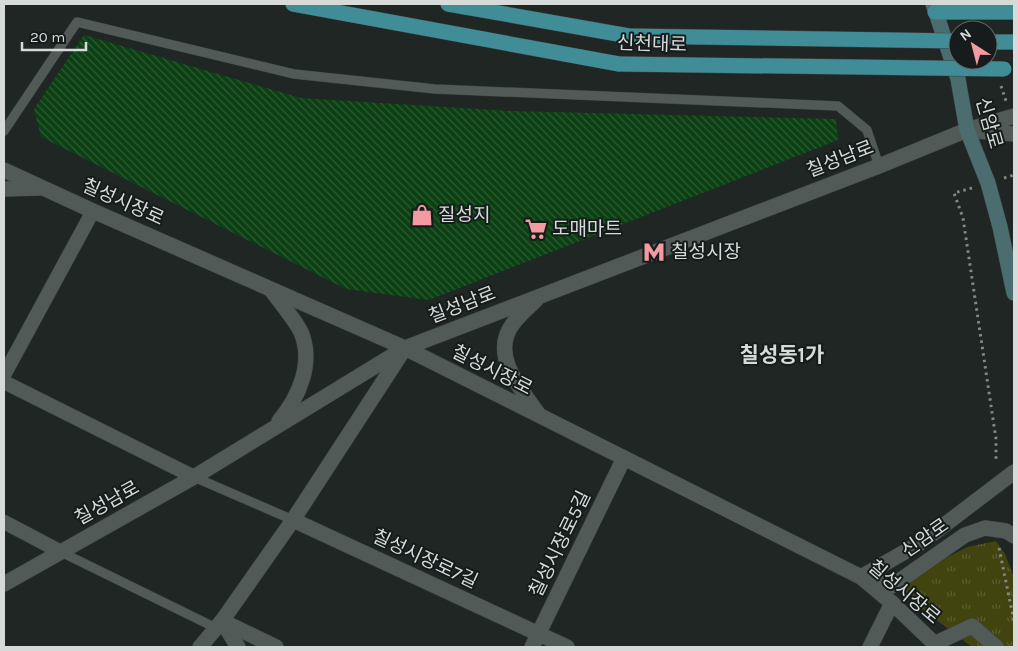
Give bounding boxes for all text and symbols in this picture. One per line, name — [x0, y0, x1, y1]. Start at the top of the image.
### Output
scale bar — [22, 20, 86, 52]
north arrow — [948, 20, 998, 70]
text: N — [957, 25, 975, 45]
text: 20 m — [30, 28, 65, 46]
street label: 신천대로 — [617, 32, 687, 56]
street label: 신암로 — [971, 95, 1007, 151]
street label: 칠성남로 — [803, 136, 877, 182]
street label: 칠성시장로 — [79, 174, 167, 230]
shop icon: 질성지 — [409, 202, 435, 228]
place label: 질성지 — [438, 204, 490, 226]
supermarket icon: 도매마트 — [523, 216, 549, 242]
place label: 도매마트 — [552, 218, 622, 240]
metro station icon: 칠성시장 — [641, 239, 667, 265]
place label: 칠성시장 — [671, 241, 741, 263]
street label: 칠성남로 — [425, 282, 499, 328]
street label: 칠성시장로 — [448, 340, 536, 400]
district label: 칠성동1가 — [740, 343, 824, 367]
street label: 칠성남로 — [71, 476, 143, 530]
street label: 칠성시장로5길 — [525, 487, 595, 601]
street label: 신암로 — [897, 514, 953, 562]
street label: 칠성시장로7길 — [369, 525, 481, 593]
street label: 칠성시장로 — [863, 555, 945, 629]

